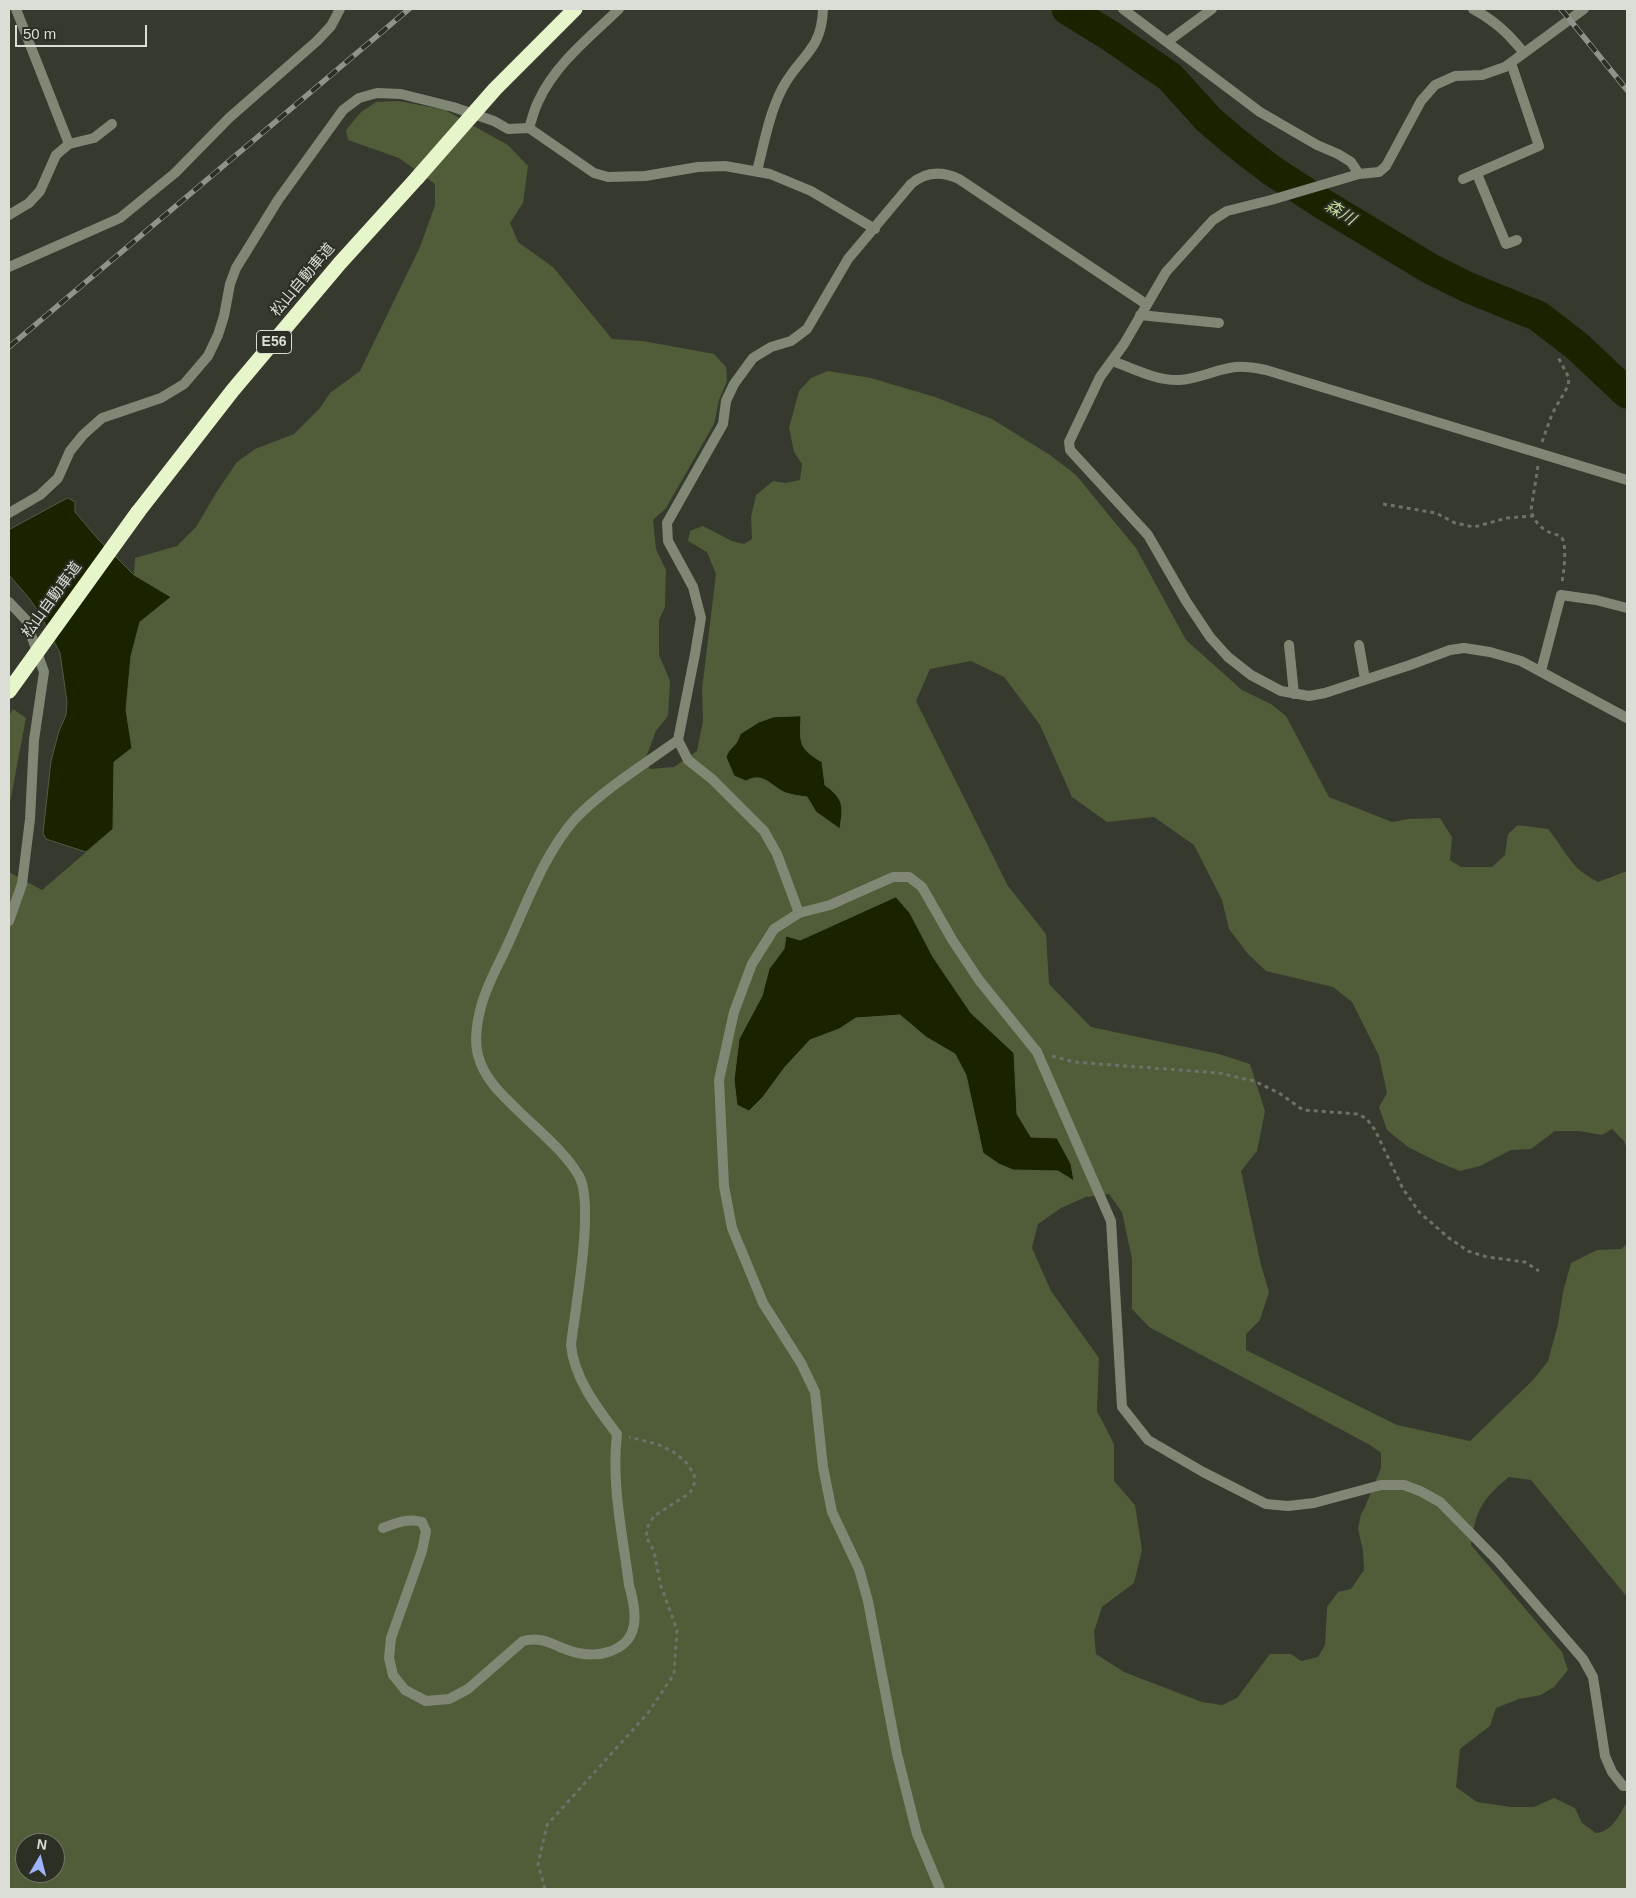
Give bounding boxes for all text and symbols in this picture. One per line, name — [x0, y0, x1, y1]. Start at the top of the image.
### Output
scale bar — [18, 15, 150, 47]
text: 50 m — [23, 25, 56, 42]
water label: 森川 — [1321, 196, 1359, 230]
street label: 松山自動車道 — [267, 240, 339, 320]
road number: E56 — [256, 331, 292, 354]
street label: 松山自動車道 — [18, 558, 86, 642]
north arrow — [15, 1833, 65, 1883]
text: N — [36, 1836, 48, 1853]

